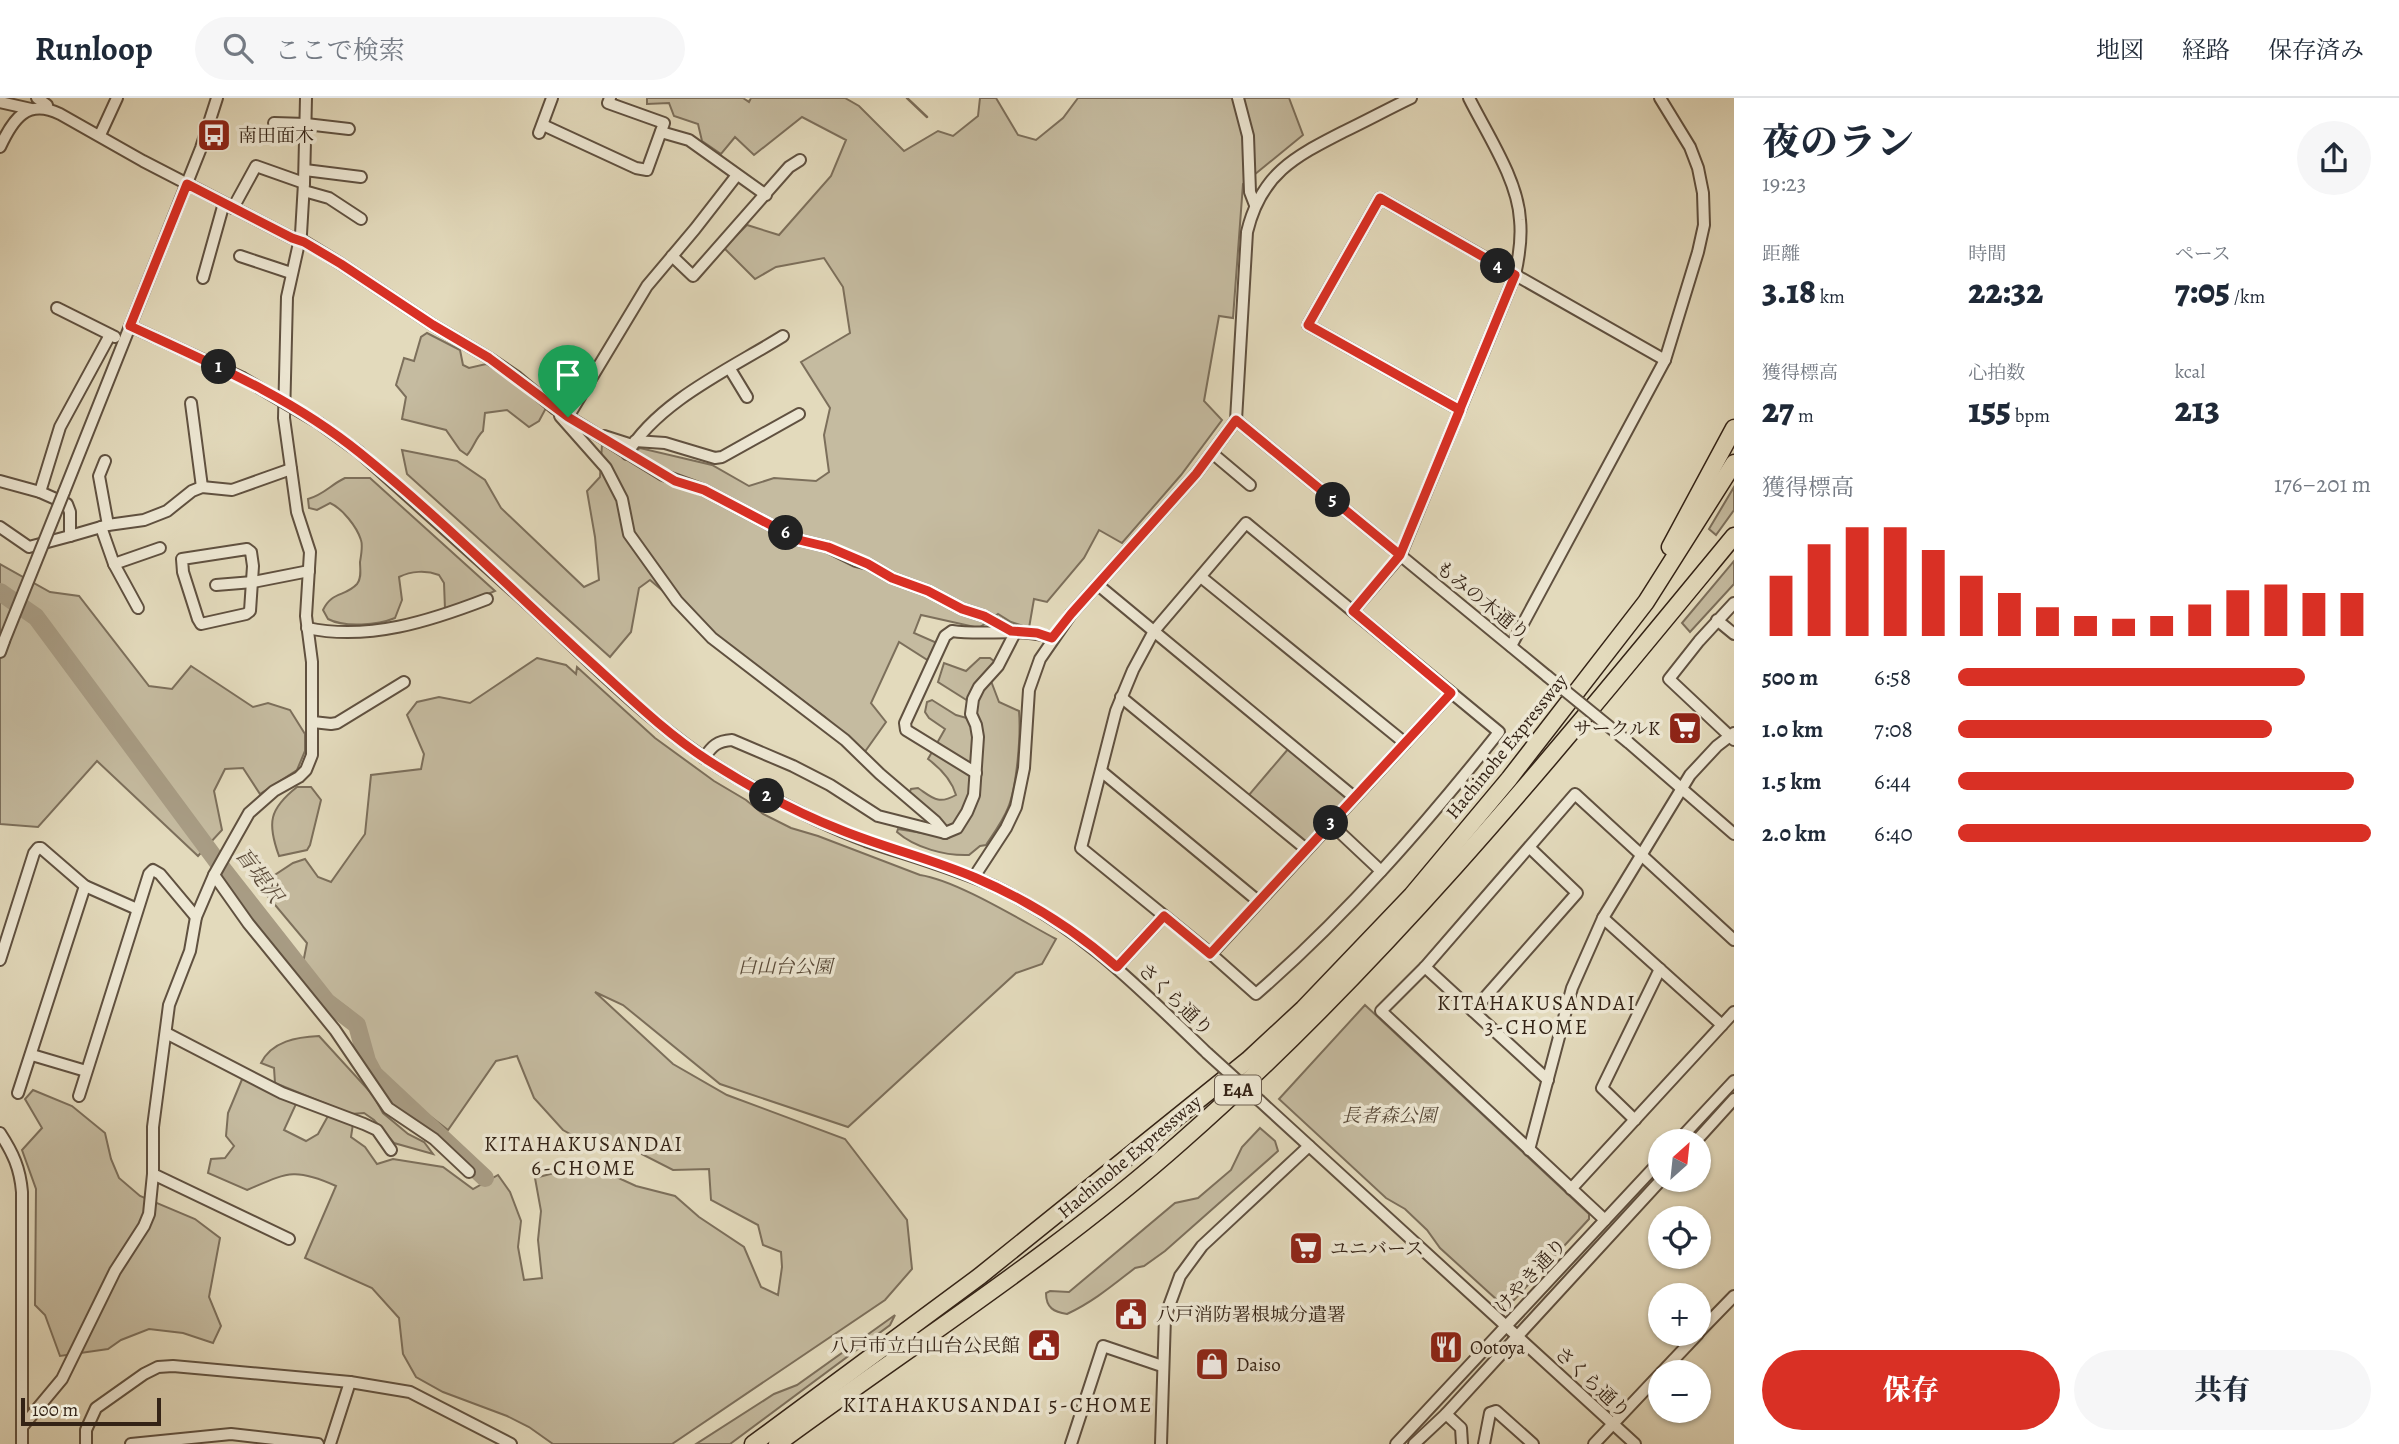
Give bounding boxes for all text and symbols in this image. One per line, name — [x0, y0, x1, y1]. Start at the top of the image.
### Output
search box — [195, 17, 685, 80]
text: Runloop — [35, 26, 153, 71]
icon: search — [219, 29, 257, 67]
text: ここで検索 — [275, 33, 405, 68]
text: 地図 — [2096, 34, 2144, 66]
text: 経路 — [2182, 34, 2230, 66]
text: 保存済み — [2268, 34, 2364, 66]
bus stop icon: 南田面木 — [195, 116, 233, 154]
text: 夜のラン — [1762, 116, 1914, 168]
button: share — [2297, 121, 2371, 195]
place label: 南田面木 — [238, 123, 314, 149]
text: 19:23 — [1762, 168, 1806, 199]
text: 距離 — [1762, 241, 1800, 267]
text: 時間 — [1968, 241, 2006, 267]
text: ペース — [2175, 241, 2231, 267]
pin: 4 — [1480, 248, 1516, 284]
text: 4 — [1493, 252, 1502, 278]
text: 3.18 — [1762, 267, 1816, 315]
text: 22:32 — [1968, 267, 2043, 315]
text: 7:05 — [2175, 267, 2230, 315]
text: km — [1816, 284, 1845, 310]
text: /km — [2230, 284, 2265, 310]
pin — [538, 345, 598, 417]
pin: 1 — [202, 350, 236, 384]
text: 1 — [215, 353, 222, 379]
icon: arrive — [549, 356, 587, 394]
text: kcal — [2175, 359, 2205, 385]
text: 獲得標高 — [1762, 360, 1838, 386]
text: 心拍数 — [1968, 360, 2025, 386]
text: 213 — [2175, 385, 2220, 433]
text: 27 — [1762, 386, 1794, 434]
text: 155 — [1968, 386, 2011, 434]
text: m — [1794, 403, 1814, 429]
text: bpm — [2011, 403, 2050, 429]
text: 176–201 m — [2274, 469, 2371, 500]
text: 獲得標高 — [1762, 472, 1854, 503]
pin: 5 — [1316, 482, 1350, 518]
text: 5 — [1328, 486, 1337, 512]
pin: 6 — [768, 516, 804, 550]
text: 6 — [781, 519, 790, 545]
street label: もみの木通り — [1430, 555, 1535, 647]
text: 500 m — [1762, 662, 1818, 693]
text: 6:58 — [1874, 662, 1911, 693]
street label: Hachinohe Expressway — [1440, 668, 1574, 825]
supermarket icon: サークルK — [1666, 709, 1704, 747]
text: 1.0 km — [1762, 714, 1823, 745]
text: 7:08 — [1874, 714, 1913, 745]
place label: サークルK — [1573, 716, 1660, 742]
text: 1.5 km — [1762, 766, 1822, 797]
text: 6:44 — [1874, 766, 1911, 797]
pin: 2 — [750, 778, 784, 814]
text: 2 — [762, 782, 771, 808]
pin: 3 — [1314, 806, 1348, 840]
text: 3 — [1326, 809, 1335, 835]
text: 2.0 km — [1762, 818, 1826, 849]
text: 6:40 — [1874, 818, 1913, 849]
water label: 盲堤沢 — [229, 841, 291, 911]
park label: 白山台公園 — [737, 954, 835, 980]
street label: さくら通り — [1132, 957, 1219, 1042]
district label: KITAHAKUSANDAI 3-CHOME — [1437, 989, 1637, 1041]
road number: E4A — [1215, 1076, 1261, 1105]
street label: Hachinohe Expressway — [1052, 1089, 1207, 1225]
park label: 長者森公園 — [1341, 1103, 1439, 1129]
north arrow — [1648, 1129, 1712, 1192]
map controls — [1648, 1129, 1711, 1423]
district label: KITAHAKUSANDAI 6-CHOME — [484, 1130, 684, 1182]
button: locate — [1648, 1206, 1711, 1269]
supermarket icon: ユニバース — [1287, 1229, 1325, 1267]
street label: けやき通り — [1489, 1232, 1573, 1319]
place label: ユニバース — [1330, 1236, 1424, 1262]
button: + — [1648, 1283, 1711, 1346]
public building icon: 八戸消防署根城分遣署 — [1112, 1295, 1150, 1333]
place label: 八戸消防署根城分遣署 — [1156, 1302, 1346, 1328]
public building icon: 八戸市立白山台公民館 — [1025, 1326, 1063, 1364]
restaurant icon: Ootoya — [1427, 1328, 1465, 1366]
place label: 八戸市立白山台公民館 — [830, 1333, 1020, 1359]
place label: Ootoya — [1470, 1335, 1525, 1361]
street label: さくら通り — [1549, 1341, 1636, 1425]
shop icon: Daiso — [1193, 1345, 1231, 1383]
button: 保存 — [1762, 1350, 2060, 1430]
button: 共有 — [2074, 1350, 2371, 1430]
place label: Daiso — [1236, 1352, 1281, 1378]
button: − — [1648, 1360, 1711, 1423]
district label: KITAHAKUSANDAI 5-CHOME — [843, 1391, 1153, 1419]
scale bar — [21, 1395, 161, 1427]
text: 100 m — [32, 1397, 78, 1423]

